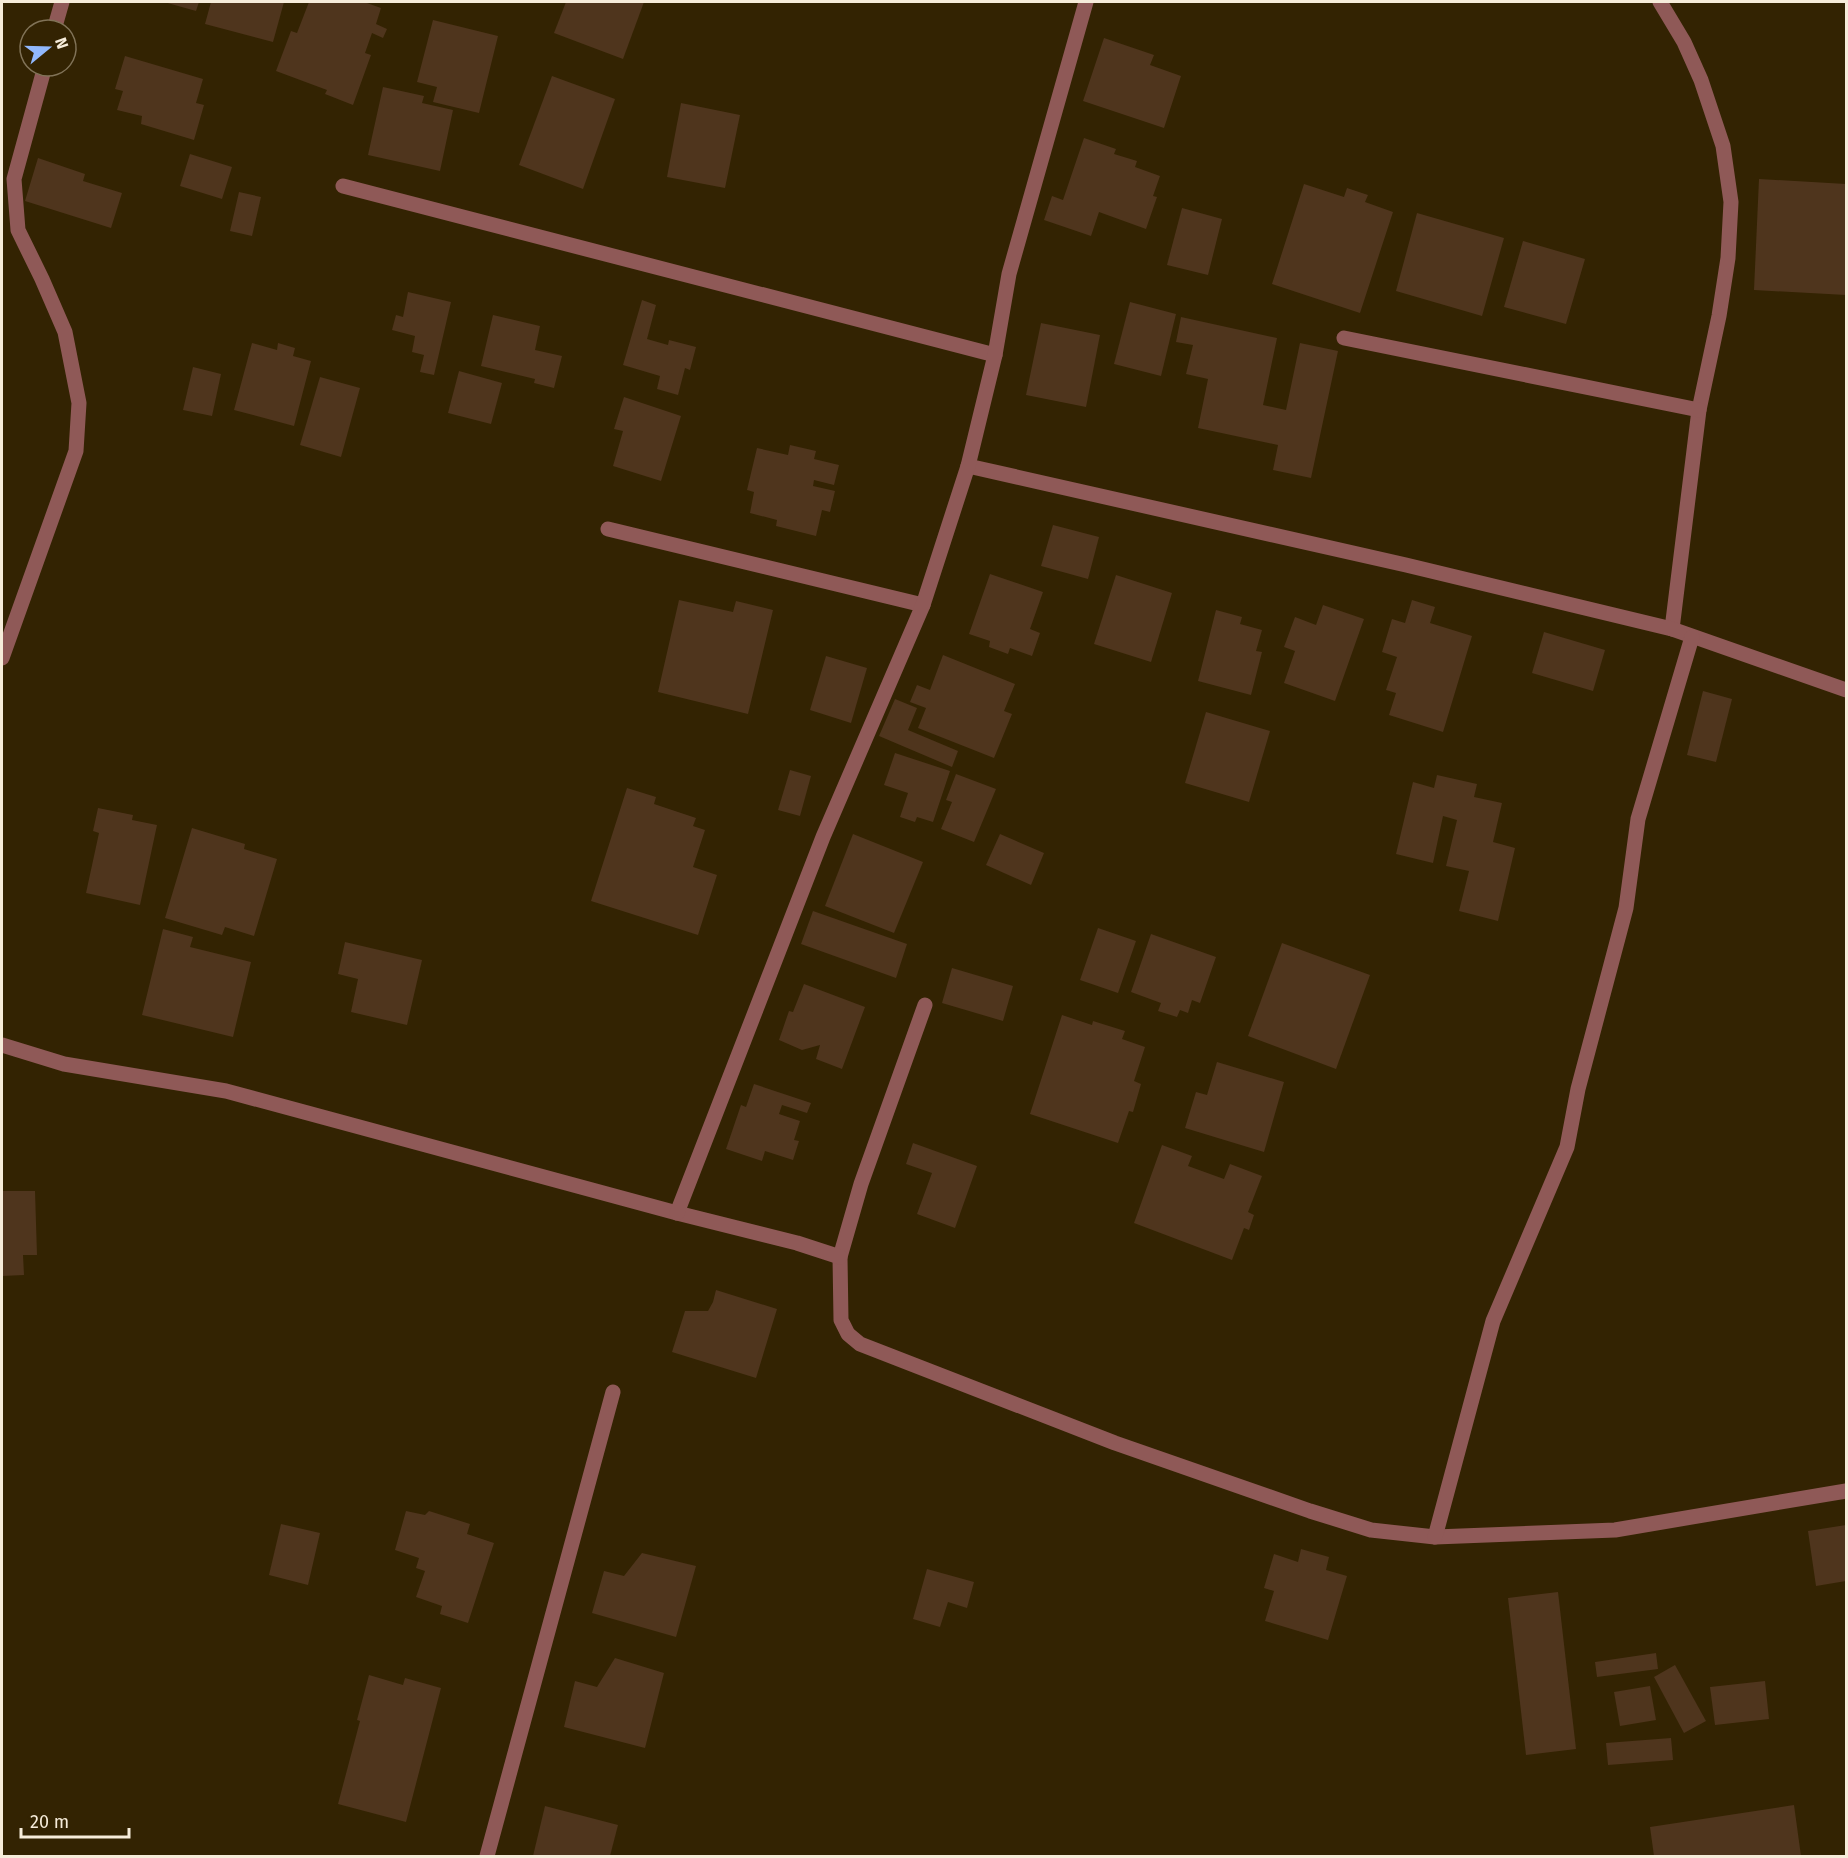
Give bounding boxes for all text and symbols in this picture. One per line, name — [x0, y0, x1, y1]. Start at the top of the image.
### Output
north arrow — [18, 18, 78, 78]
text: N — [51, 35, 72, 51]
scale bar — [21, 1801, 129, 1839]
text: 20 m — [30, 1811, 69, 1833]

